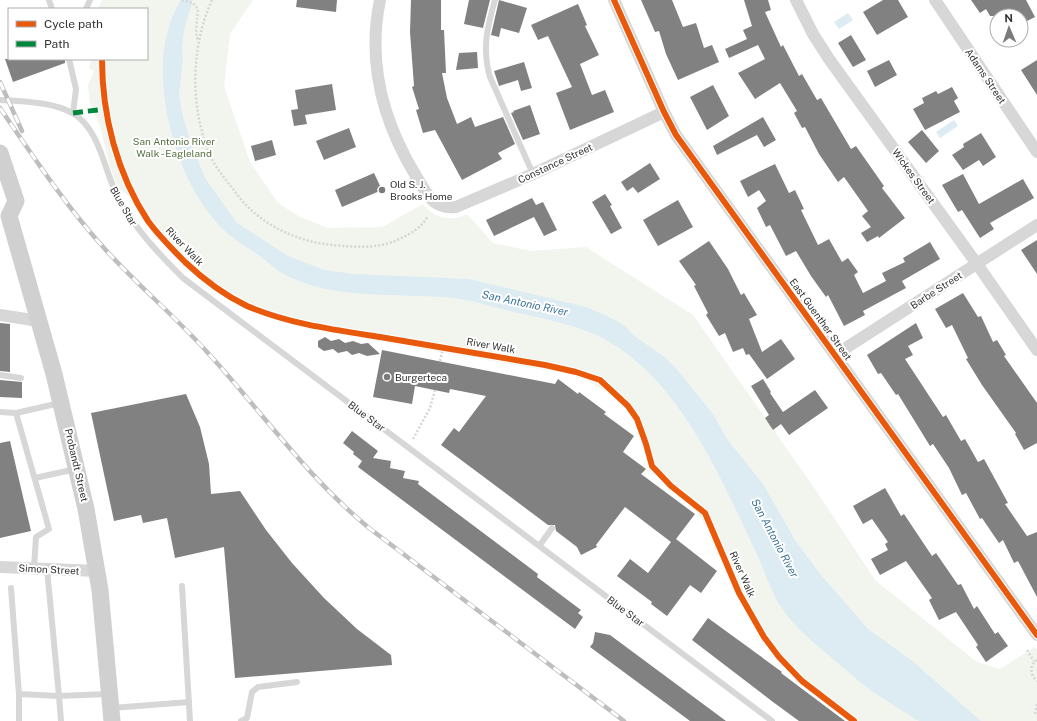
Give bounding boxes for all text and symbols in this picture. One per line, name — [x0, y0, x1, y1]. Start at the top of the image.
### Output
legend — [8, 8, 148, 60]
north arrow — [989, 8, 1029, 48]
text: N — [1004, 12, 1013, 24]
text: Cycle path — [44, 17, 103, 31]
text: Path — [44, 37, 70, 51]
street label: Adams Street — [963, 46, 1009, 106]
park label: San Antonio River Walk - Eagleland — [133, 135, 215, 159]
street label: Constance Street — [516, 140, 594, 186]
street label: Wickes Street — [890, 146, 938, 206]
place label: Old S. J. Brooks Home — [390, 178, 453, 202]
street label: Blue Star — [108, 184, 140, 228]
marker: Old S. J. Brooks Home — [377, 185, 387, 195]
street label: River Walk — [164, 224, 207, 268]
street label: Barbe Street — [908, 269, 964, 311]
street label: East Guenther Street — [787, 276, 855, 362]
water label: San Antonio River — [481, 288, 570, 318]
street label: River Walk — [466, 335, 517, 355]
place label: Burgerteca — [395, 371, 447, 383]
marker: Burgerteca — [382, 372, 392, 382]
street label: Blue Star — [346, 398, 388, 434]
street label: Probandt Street — [63, 427, 91, 503]
water label: San Antonio River — [749, 496, 801, 580]
street label: River Walk — [728, 549, 759, 599]
street label: Simon Street — [18, 561, 80, 577]
street label: Blue Star — [605, 593, 647, 629]

